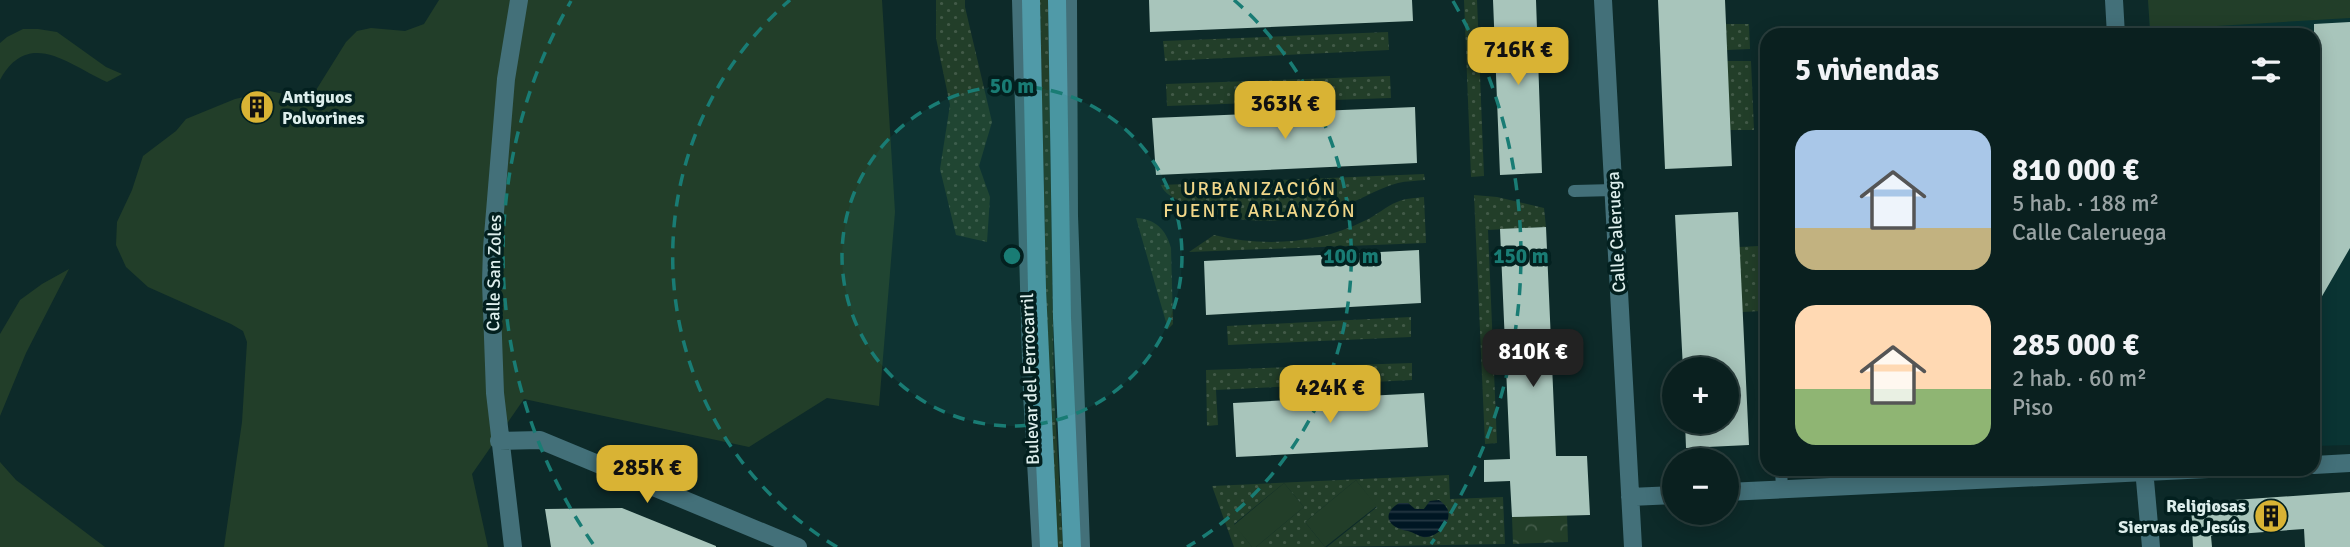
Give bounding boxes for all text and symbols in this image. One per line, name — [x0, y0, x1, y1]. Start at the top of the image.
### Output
pin: 716K € — [1461, 28, 1575, 87]
text: 716K € — [1483, 35, 1553, 64]
icon: filters — [2247, 51, 2285, 89]
text: 5 viviendas — [1795, 52, 1939, 89]
text: 50 m — [990, 73, 1034, 99]
pin: 363K € — [1228, 82, 1342, 141]
place label: Antiguos Polvorines — [282, 86, 365, 129]
building icon: Antiguos Polvorines — [238, 88, 276, 126]
text: 363K € — [1250, 89, 1320, 118]
text: 810 000 € — [2012, 152, 2139, 189]
icon: home — [1851, 158, 1935, 242]
street label: Calle Caleruega — [1602, 171, 1630, 293]
district label: URBANIZACIÓN FUENTE ARLANZÓN — [1163, 177, 1357, 223]
text: 5 hab. · 188 m² — [2012, 189, 2159, 218]
street label: Calle San Zoles — [482, 214, 506, 332]
text: Calle Caleruega — [2012, 218, 2167, 247]
text: 100 m — [1323, 243, 1379, 269]
text: 150 m — [1493, 243, 1549, 269]
centre of rings — [1000, 244, 1024, 268]
street label: Bulevar del Ferrocarril — [1016, 293, 1044, 465]
text: 285 000 € — [2012, 327, 2139, 364]
pin: 810K € — [1476, 330, 1590, 389]
icon: home — [1851, 333, 1935, 417]
text: 810K € — [1498, 337, 1568, 366]
map controls — [1662, 357, 1739, 525]
button: + — [1662, 357, 1739, 434]
text: 2 hab. · 60 m² — [2012, 364, 2147, 393]
pin: 424K € — [1273, 366, 1387, 425]
text: 424K € — [1295, 373, 1365, 402]
text: Piso — [2012, 393, 2053, 422]
pin: 285K € — [590, 446, 704, 505]
button: − — [1662, 448, 1739, 525]
text: 285K € — [612, 453, 682, 482]
place label: Religiosas Siervas de Jesús — [2118, 495, 2246, 538]
building icon: Religiosas Siervas de Jesús — [2252, 497, 2290, 535]

